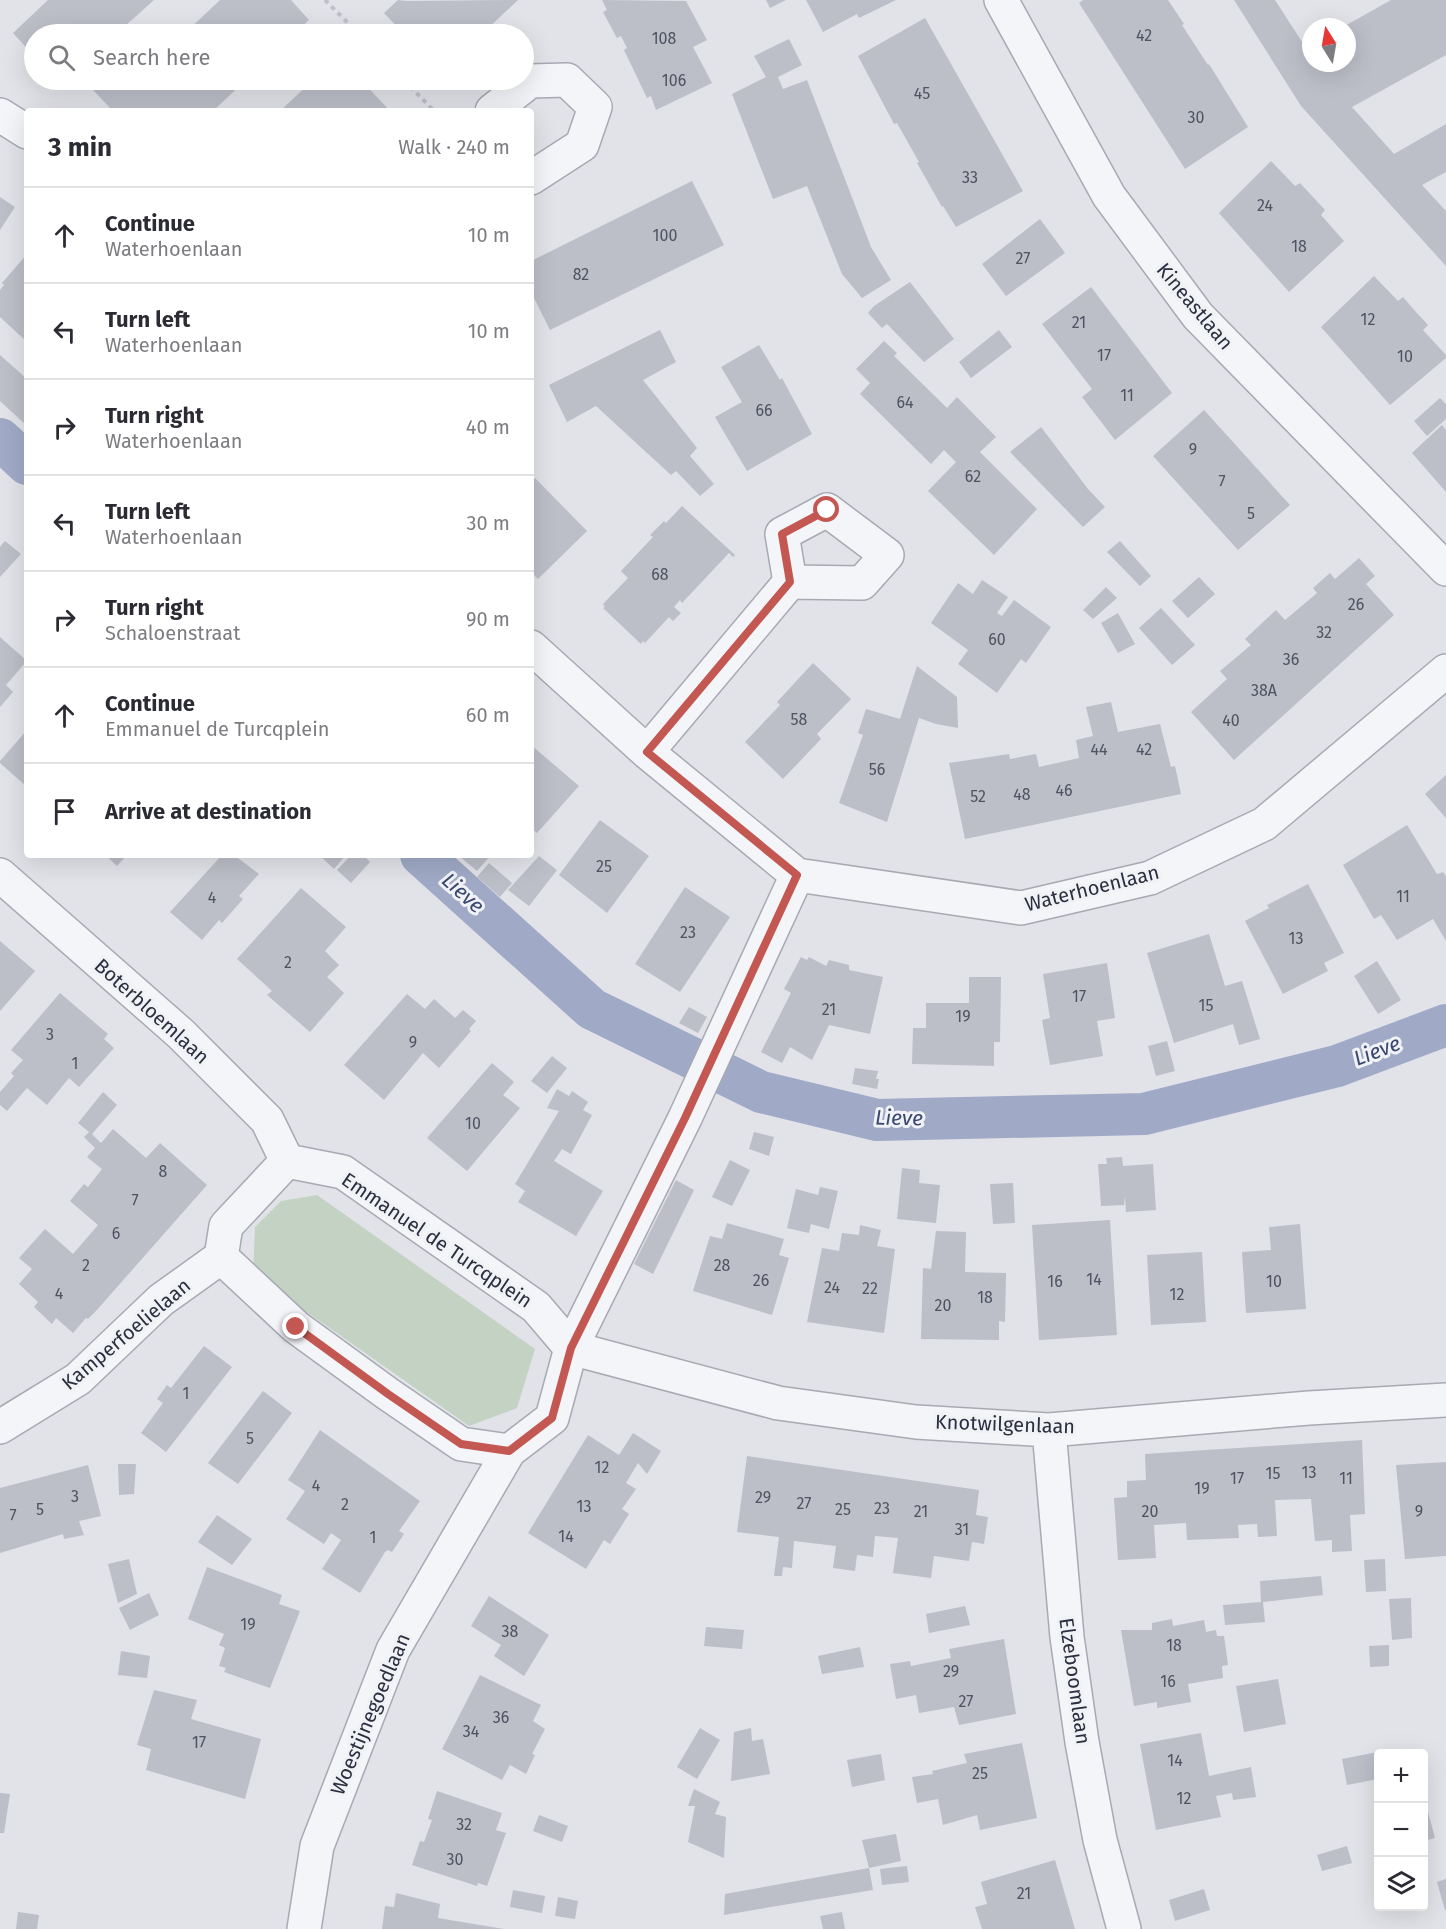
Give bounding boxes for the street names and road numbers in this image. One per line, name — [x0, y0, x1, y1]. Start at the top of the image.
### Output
street label: Kineastlaan — [1152, 258, 1238, 354]
street label: Waterhoenlaan — [1022, 860, 1162, 916]
street label: Boterbloemlaan — [90, 953, 214, 1069]
street label: Emmanuel de Turcqplein — [337, 1167, 537, 1313]
street label: Kamperfoelielaan — [57, 1273, 195, 1395]
street label: Knotwilgenlaan — [935, 1410, 1075, 1438]
street label: Elzeboomlaan — [1054, 1616, 1096, 1746]
street label: Woestijnegoedlaan — [325, 1630, 415, 1798]

